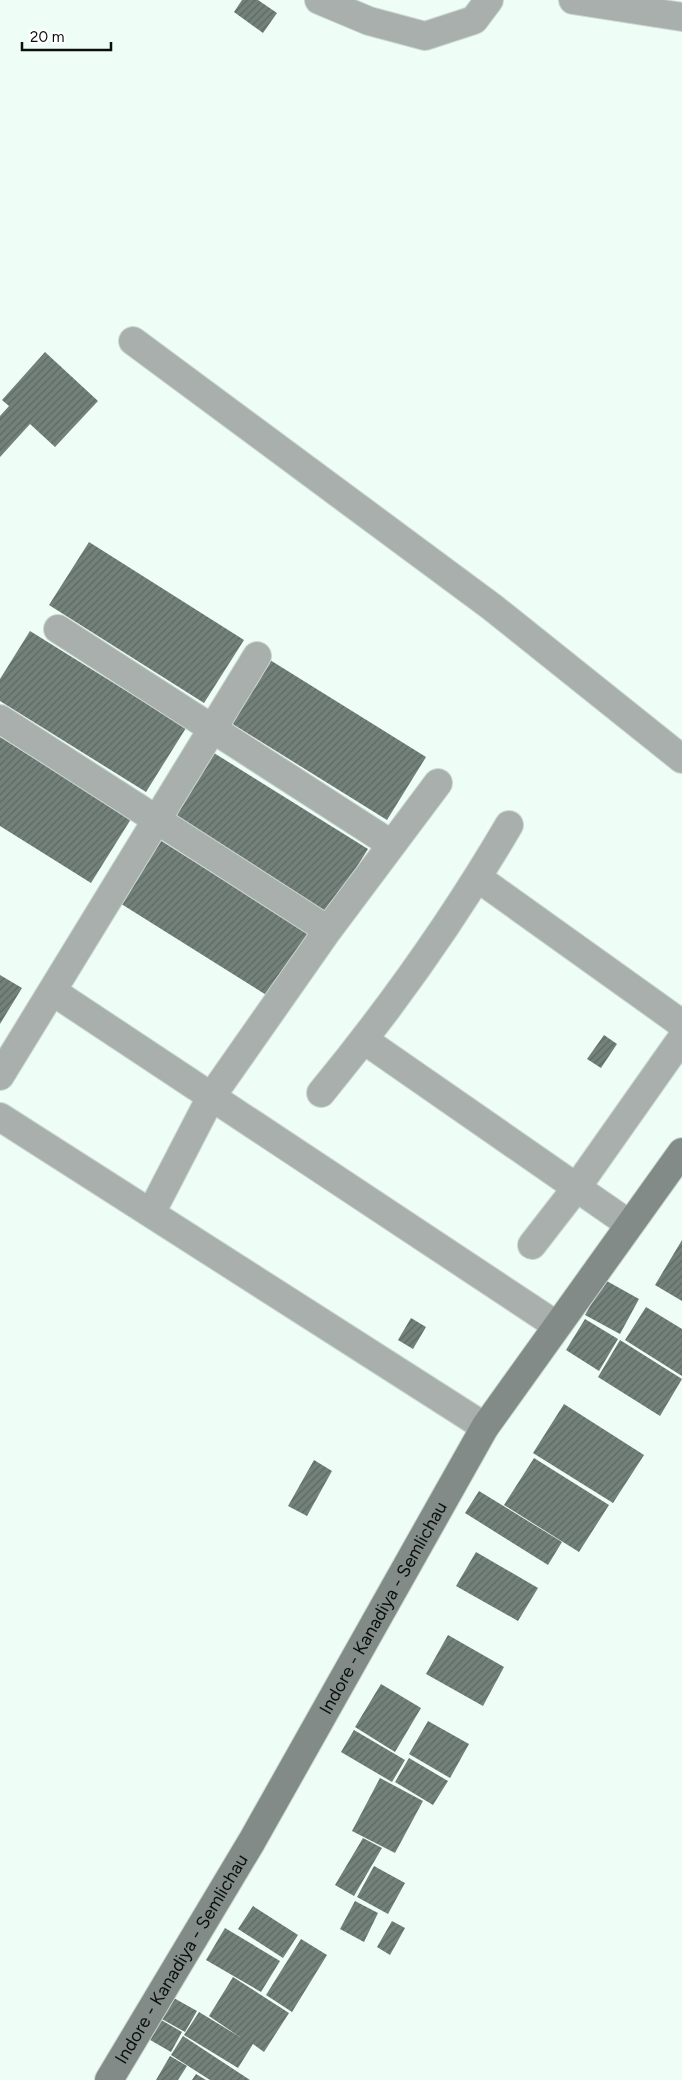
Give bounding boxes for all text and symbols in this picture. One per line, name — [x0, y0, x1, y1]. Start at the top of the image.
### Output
scale bar — [22, 20, 111, 52]
text: 20 m — [30, 28, 64, 46]
street label: Indore - Kanadiya - Semlichau — [315, 1498, 452, 1718]
street label: Indore - Kanadiya - Semlichau — [110, 1850, 253, 2068]

